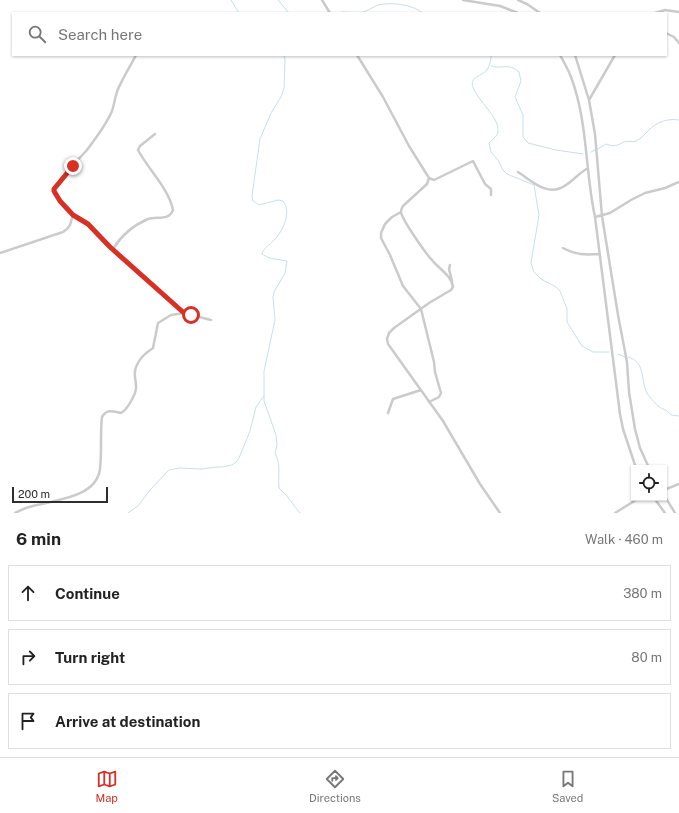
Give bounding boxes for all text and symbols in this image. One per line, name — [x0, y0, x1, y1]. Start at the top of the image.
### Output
search box — [12, 12, 667, 56]
icon: search — [26, 23, 48, 45]
text: Search here — [58, 26, 142, 43]
route end — [64, 157, 82, 175]
route start — [182, 306, 200, 324]
map controls — [631, 465, 667, 501]
button: locate — [631, 465, 667, 501]
scale bar — [12, 485, 108, 504]
text: 200 m — [18, 488, 50, 500]
text: 6 min — [16, 529, 61, 549]
text: Walk · 460 m — [585, 532, 663, 547]
icon: ahead — [17, 582, 39, 604]
text: Continue — [55, 585, 120, 602]
text: 380 m — [623, 586, 662, 601]
icon: right — [17, 646, 39, 668]
text: Turn right — [55, 649, 125, 666]
text: 80 m — [631, 650, 662, 665]
icon: arrive — [17, 710, 39, 732]
text: Arrive at destination — [55, 713, 200, 730]
tab: Map — [96, 768, 118, 804]
tab: Directions — [309, 768, 361, 804]
tab: Saved — [552, 768, 583, 804]

